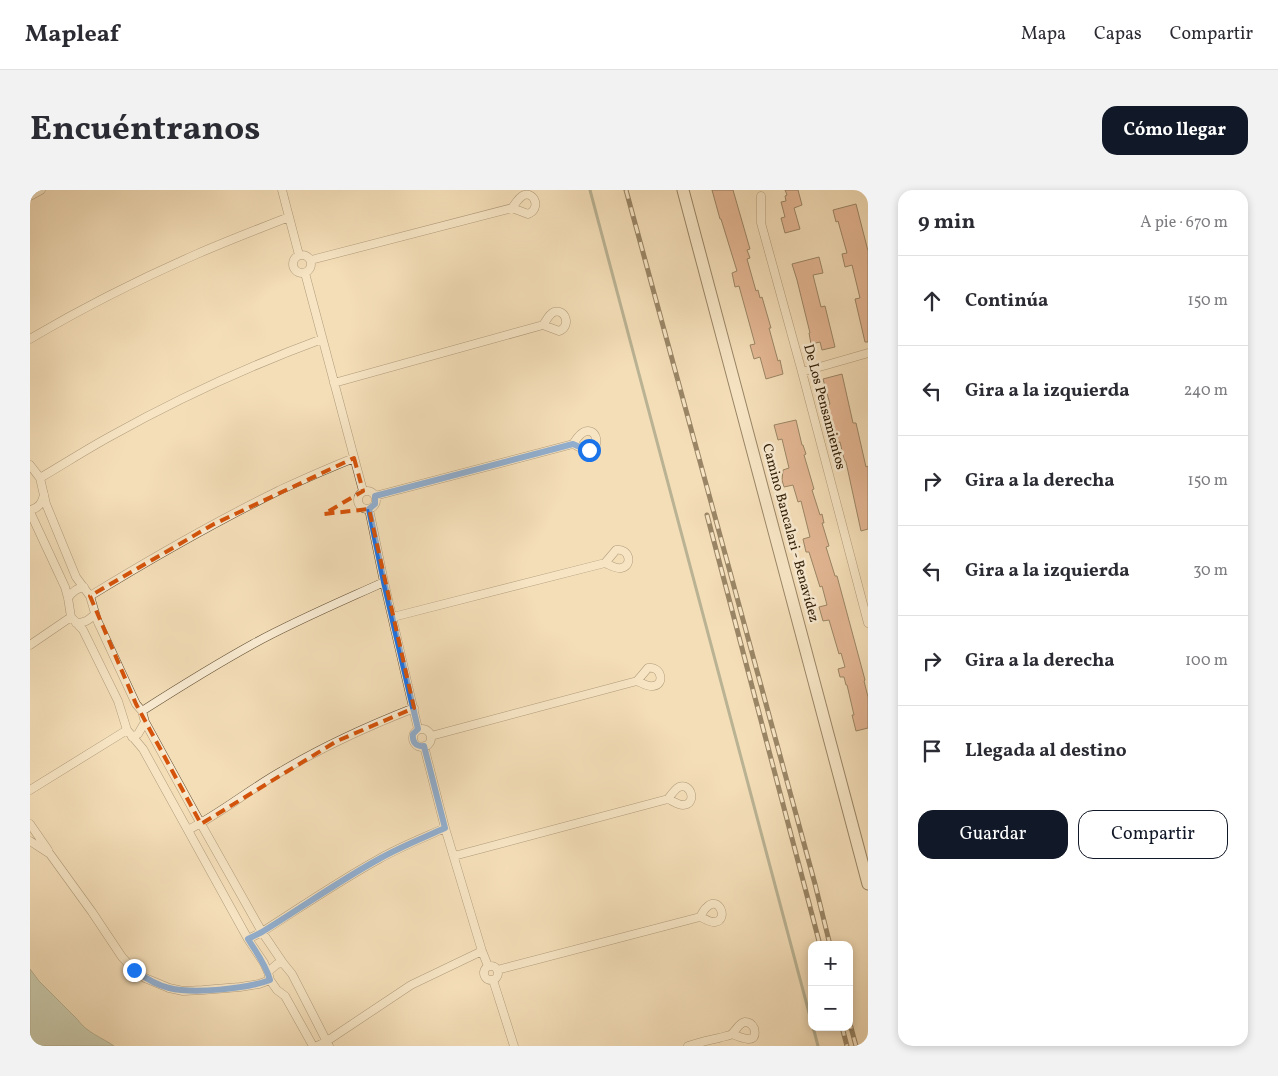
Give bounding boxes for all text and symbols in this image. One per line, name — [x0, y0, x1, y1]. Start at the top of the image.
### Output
text: Mapleaf — [25, 18, 119, 52]
text: Mapa — [1021, 22, 1066, 47]
text: Capas — [1094, 22, 1142, 47]
text: Compartir — [1170, 22, 1253, 47]
text: Encuéntranos — [30, 106, 260, 154]
button: Cómo llegar — [1102, 106, 1248, 155]
text: 9 min — [918, 208, 975, 237]
text: A pie · 670 m — [1140, 212, 1228, 234]
icon: ahead — [918, 287, 946, 315]
text: Continúa — [965, 288, 1048, 314]
text: 150 m — [1187, 290, 1228, 312]
street label: De Los Pensamientos — [798, 342, 850, 472]
icon: left — [918, 377, 946, 405]
text: Gira a la izquierda — [965, 378, 1130, 404]
text: 240 m — [1184, 380, 1228, 402]
route start — [578, 439, 601, 462]
street label: Camino Bancalari - Benavídez — [757, 442, 823, 624]
icon: right — [918, 467, 946, 495]
text: Gira a la derecha — [965, 468, 1115, 494]
text: 150 m — [1187, 470, 1228, 492]
icon: left — [918, 557, 946, 585]
text: Gira a la izquierda — [965, 558, 1130, 584]
text: 30 m — [1193, 560, 1228, 582]
icon: right — [918, 647, 946, 675]
text: Gira a la derecha — [965, 648, 1115, 674]
text: 100 m — [1185, 650, 1228, 672]
icon: arrive — [918, 737, 946, 765]
text: Llegada al destino — [965, 738, 1127, 764]
button: Guardar — [918, 810, 1068, 859]
button: Compartir — [1078, 810, 1228, 859]
map controls — [808, 941, 853, 1031]
button: + — [808, 941, 853, 986]
route end — [123, 959, 146, 982]
button: − — [808, 986, 853, 1031]

